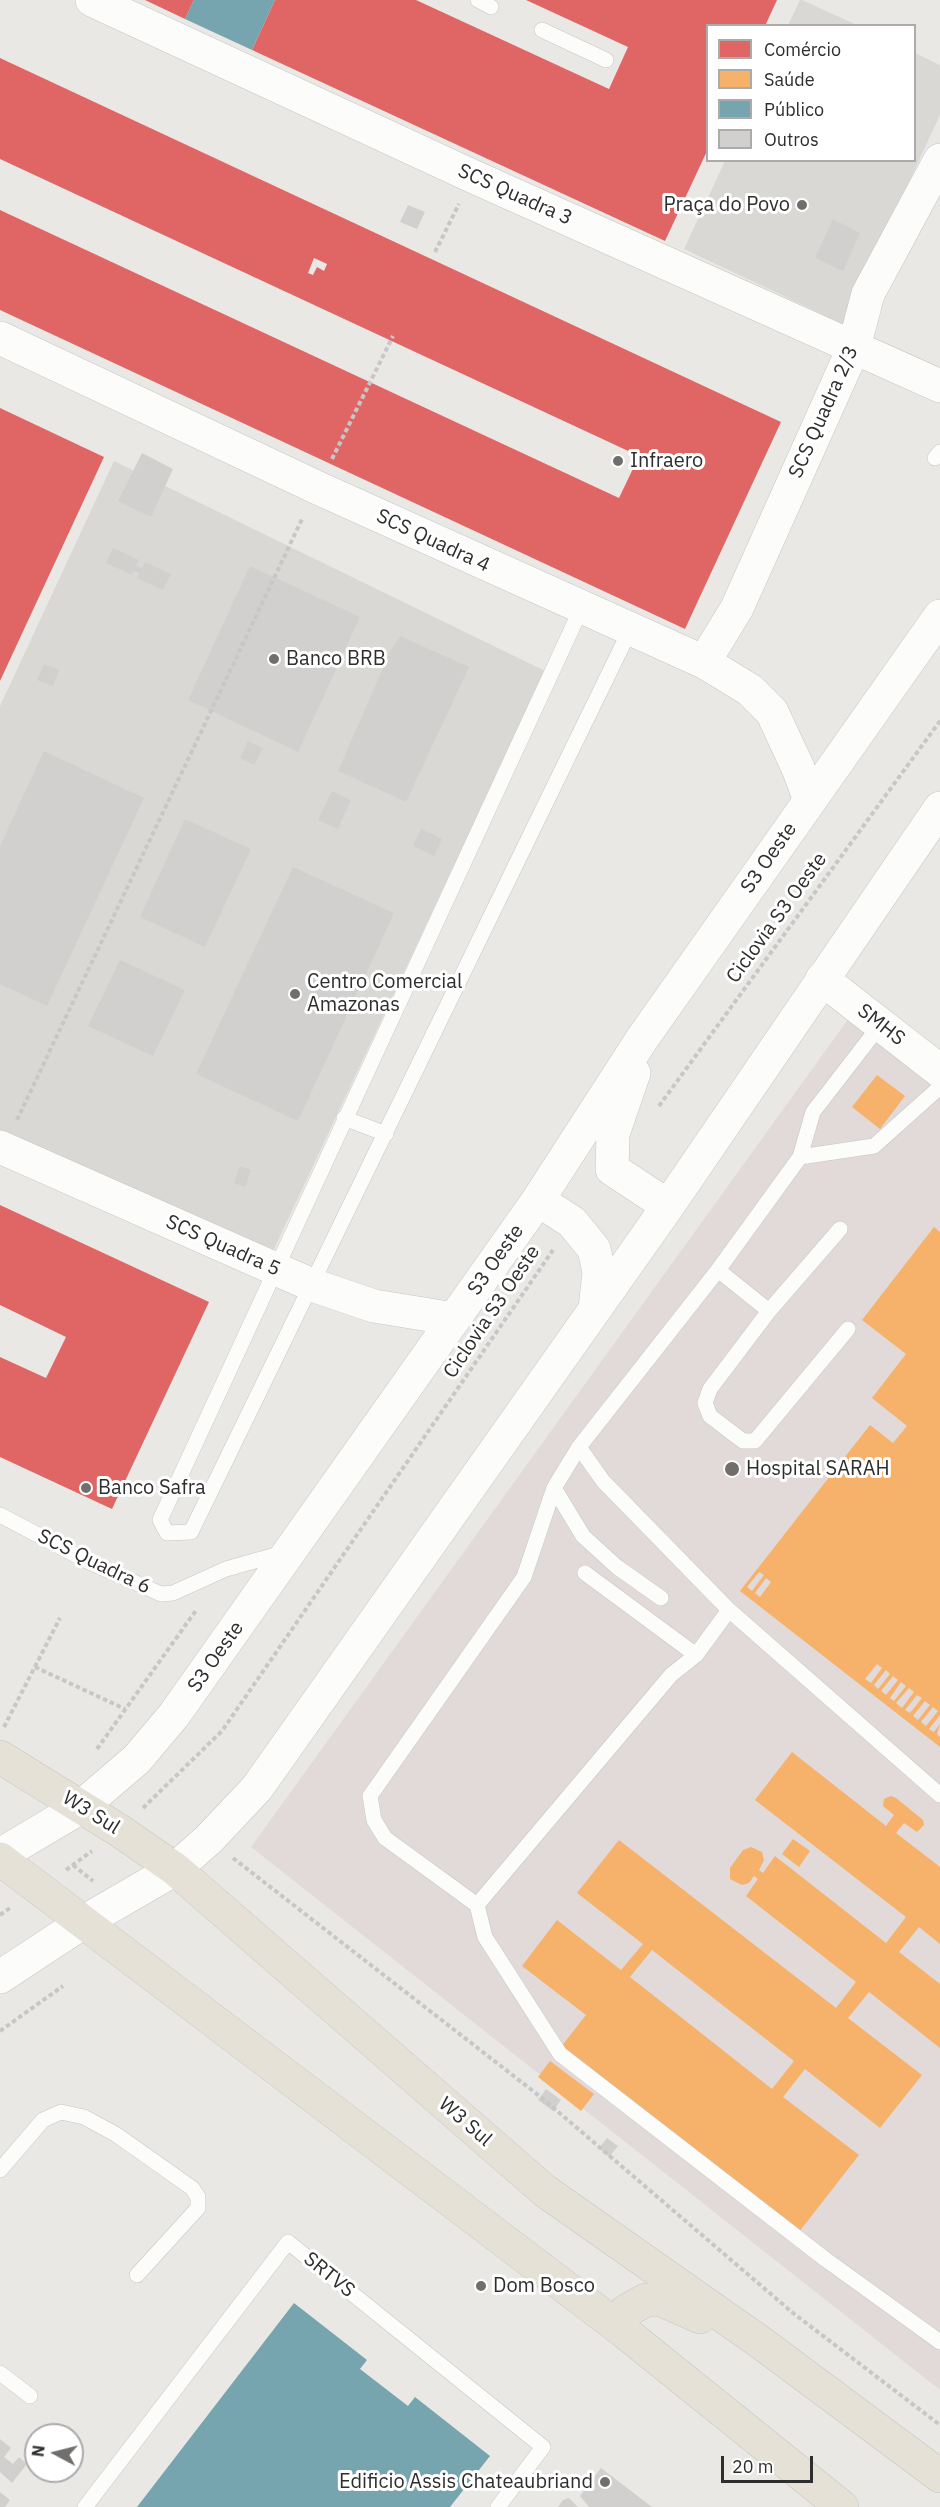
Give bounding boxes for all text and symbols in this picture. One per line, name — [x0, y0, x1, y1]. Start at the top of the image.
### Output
legend — [706, 24, 916, 162]
text: Comércio — [764, 38, 841, 61]
text: Saúde — [764, 68, 815, 91]
text: Público — [764, 98, 824, 121]
text: Outros — [764, 128, 819, 151]
street label: SCS Quadra 3 — [454, 159, 576, 231]
place label: Praça do Povo — [664, 193, 790, 217]
marker: Praça do Povo — [795, 198, 809, 212]
street label: SCS Quadra 2/3 — [784, 342, 864, 482]
place label: Infraero — [630, 449, 703, 473]
marker: Infraero — [611, 454, 625, 468]
street label: SCS Quadra 4 — [372, 504, 494, 578]
place label: Banco BRB — [286, 647, 386, 671]
marker: Banco BRB — [267, 652, 281, 666]
street label: S3 Oeste — [736, 818, 802, 898]
street label: Ciclovia S3 Oeste — [722, 848, 832, 988]
place label: Centro Comercial Amazonas — [307, 970, 462, 1017]
marker: Centro Comercial Amazonas — [288, 987, 302, 1001]
street label: SMHS — [852, 999, 910, 1051]
street label: SCS Quadra 5 — [162, 1210, 284, 1282]
street label: S3 Oeste — [463, 1220, 529, 1300]
street label: Ciclovia S3 Oeste — [439, 1241, 545, 1383]
place label: Hospital SARAH — [746, 1457, 890, 1481]
marker: Hospital SARAH — [723, 1460, 741, 1478]
place label: Banco Safra — [98, 1476, 206, 1500]
marker: Banco Safra — [79, 1481, 93, 1495]
street label: SCS Quadra 6 — [34, 1524, 154, 1600]
street label: S3 Oeste — [183, 1617, 249, 1697]
street label: W3 Sul — [58, 1786, 124, 1840]
street label: W3 Sul — [433, 2092, 497, 2152]
street label: SRTVS — [298, 2247, 360, 2303]
place label: Dom Bosco — [493, 2274, 595, 2298]
marker: Dom Bosco — [474, 2279, 488, 2293]
north arrow — [24, 2423, 84, 2483]
text: N — [27, 2444, 49, 2458]
scale bar — [724, 2444, 816, 2482]
text: 20 m — [732, 2455, 774, 2478]
place label: Edificio Assis Chateaubriand — [339, 2470, 593, 2494]
marker: Edificio Assis Chateaubriand — [598, 2475, 612, 2489]

